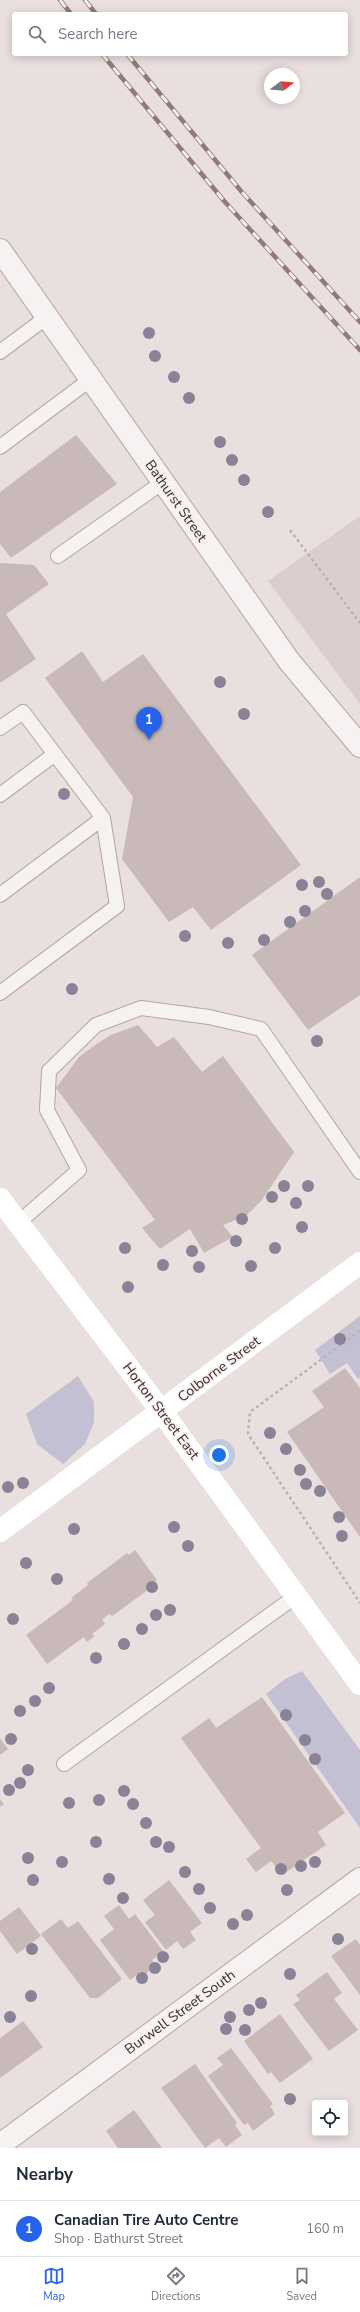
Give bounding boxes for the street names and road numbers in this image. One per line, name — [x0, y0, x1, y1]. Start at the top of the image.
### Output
street label: Bathurst Street — [141, 456, 211, 546]
street label: Colborne Street — [174, 1332, 264, 1406]
street label: Horton Street East — [118, 1359, 204, 1463]
street label: Burwell Street South — [121, 1965, 239, 2059]

